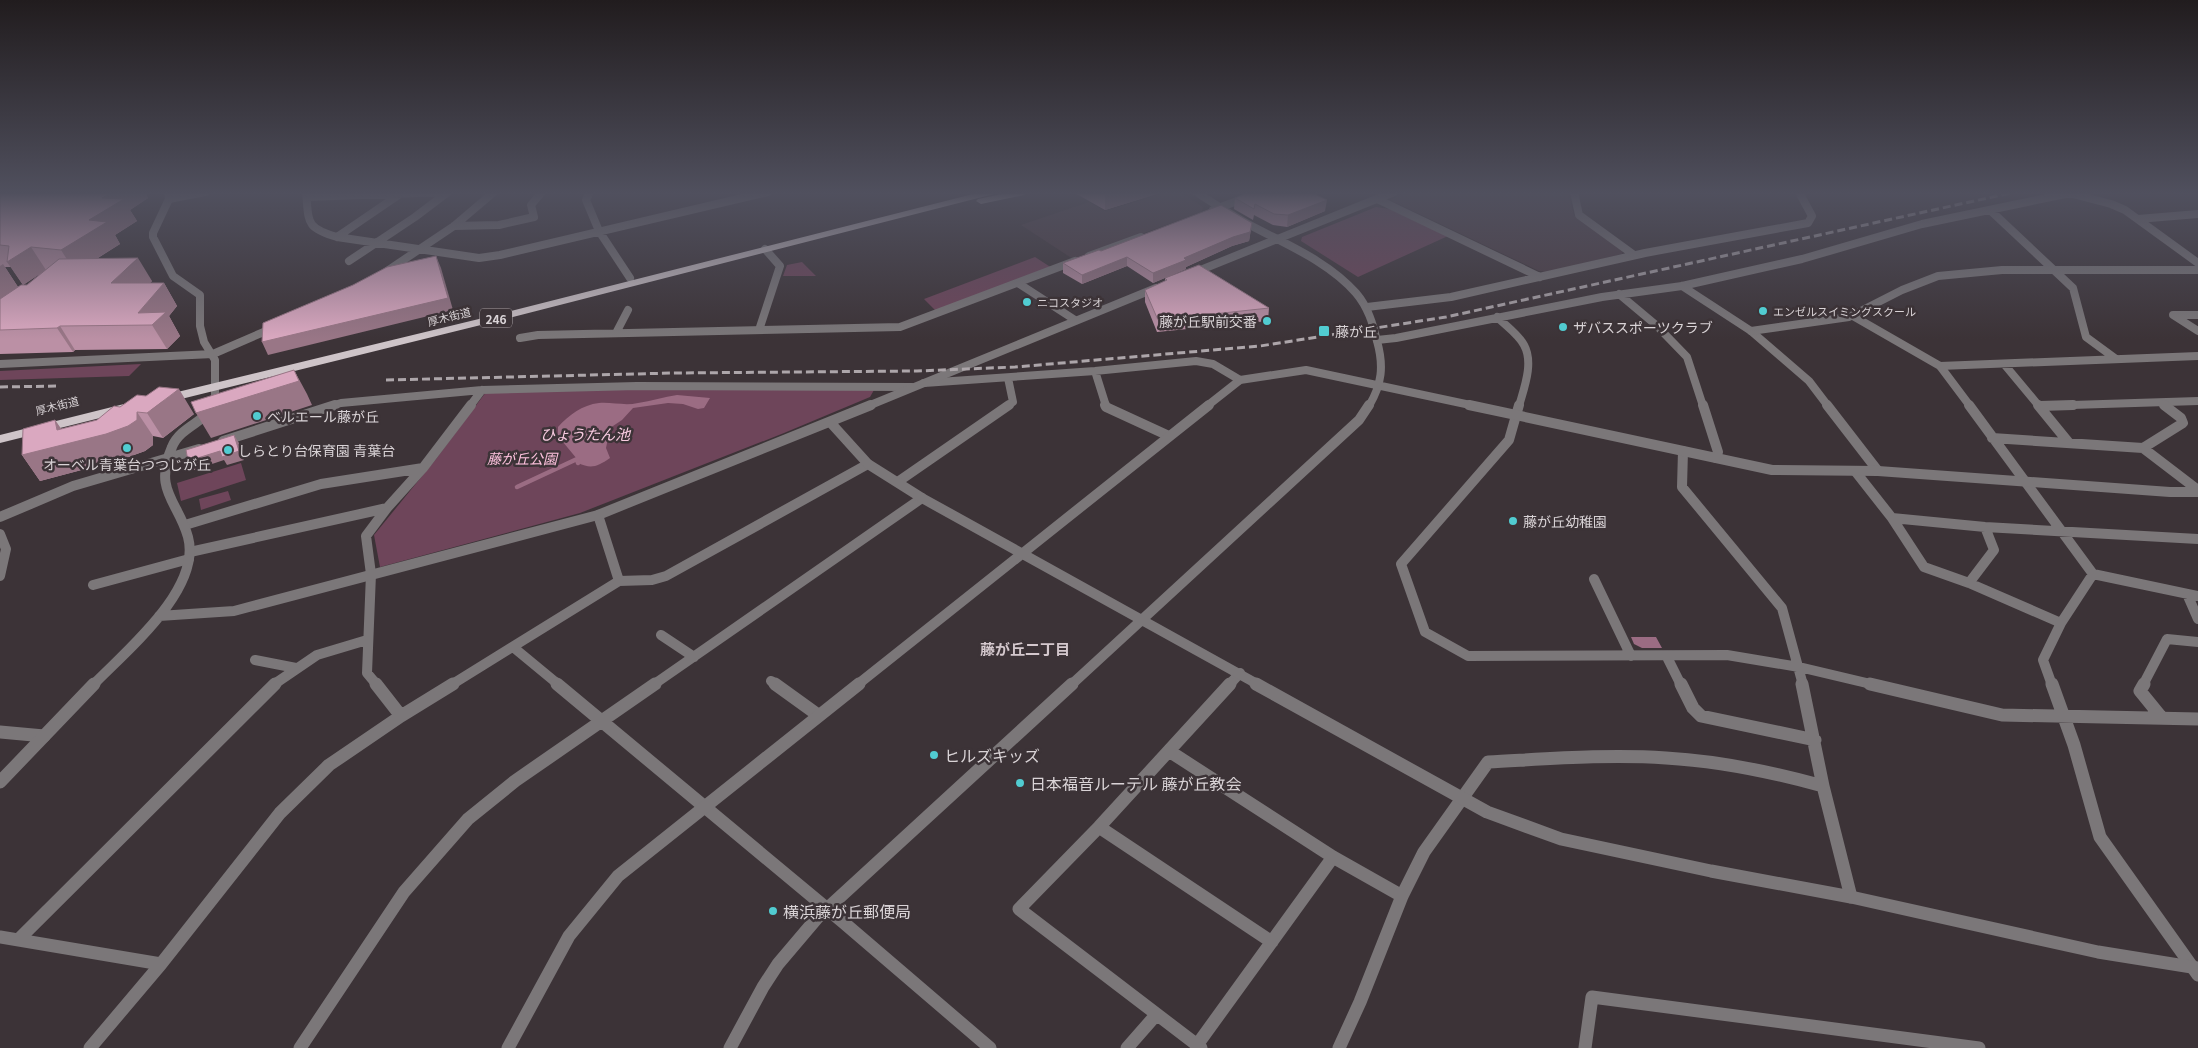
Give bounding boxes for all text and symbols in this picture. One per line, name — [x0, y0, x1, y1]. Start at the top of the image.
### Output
place label: ニコスタジオ — [1037, 294, 1103, 310]
marker: ニコスタジオ — [1021, 296, 1033, 308]
street label: 厚木街道 — [426, 303, 472, 329]
place label: エンゼルスイミングスクール — [1773, 303, 1916, 319]
marker: エンゼルスイミングスクール — [1757, 305, 1769, 317]
road number: 246 — [480, 308, 512, 328]
place label: 藤が丘駅前交番 — [1159, 311, 1257, 331]
marker: 藤が丘駅前交番 — [1261, 315, 1273, 327]
place label: ザバススポーツクラブ — [1573, 317, 1713, 337]
place label: 藤が丘 — [1335, 321, 1377, 341]
marker: ザバススポーツクラブ — [1557, 321, 1569, 333]
marker: 藤が丘 — [1317, 324, 1331, 338]
street label: 厚木街道 — [34, 392, 80, 418]
place label: ベルエール藤が丘 — [267, 406, 379, 426]
marker: ベルエール藤が丘 — [251, 410, 263, 422]
water label: ひょうたん池 — [540, 423, 632, 444]
place label: しらとり台保育園 青葉台 — [238, 440, 395, 460]
marker: オーベル青葉台つつじが丘 — [121, 442, 133, 454]
marker: しらとり台保育園 青葉台 — [222, 444, 234, 456]
park label: 藤が丘公園 — [487, 448, 559, 468]
place label: オーベル青葉台つつじが丘 — [43, 454, 211, 474]
place label: 藤が丘幼稚園 — [1523, 511, 1607, 531]
marker: 藤が丘幼稚園 — [1507, 515, 1519, 527]
district label: 藤が丘二丁目 — [980, 638, 1070, 659]
place label: ヒルズキッズ — [944, 743, 1040, 767]
marker: ヒルズキッズ — [928, 749, 940, 761]
place label: 日本福音ルーテル 藤が丘教会 — [1030, 771, 1242, 795]
marker: 日本福音ルーテル 藤が丘教会 — [1014, 777, 1026, 789]
place label: 横浜藤が丘郵便局 — [783, 899, 911, 923]
marker: 横浜藤が丘郵便局 — [767, 905, 779, 917]

